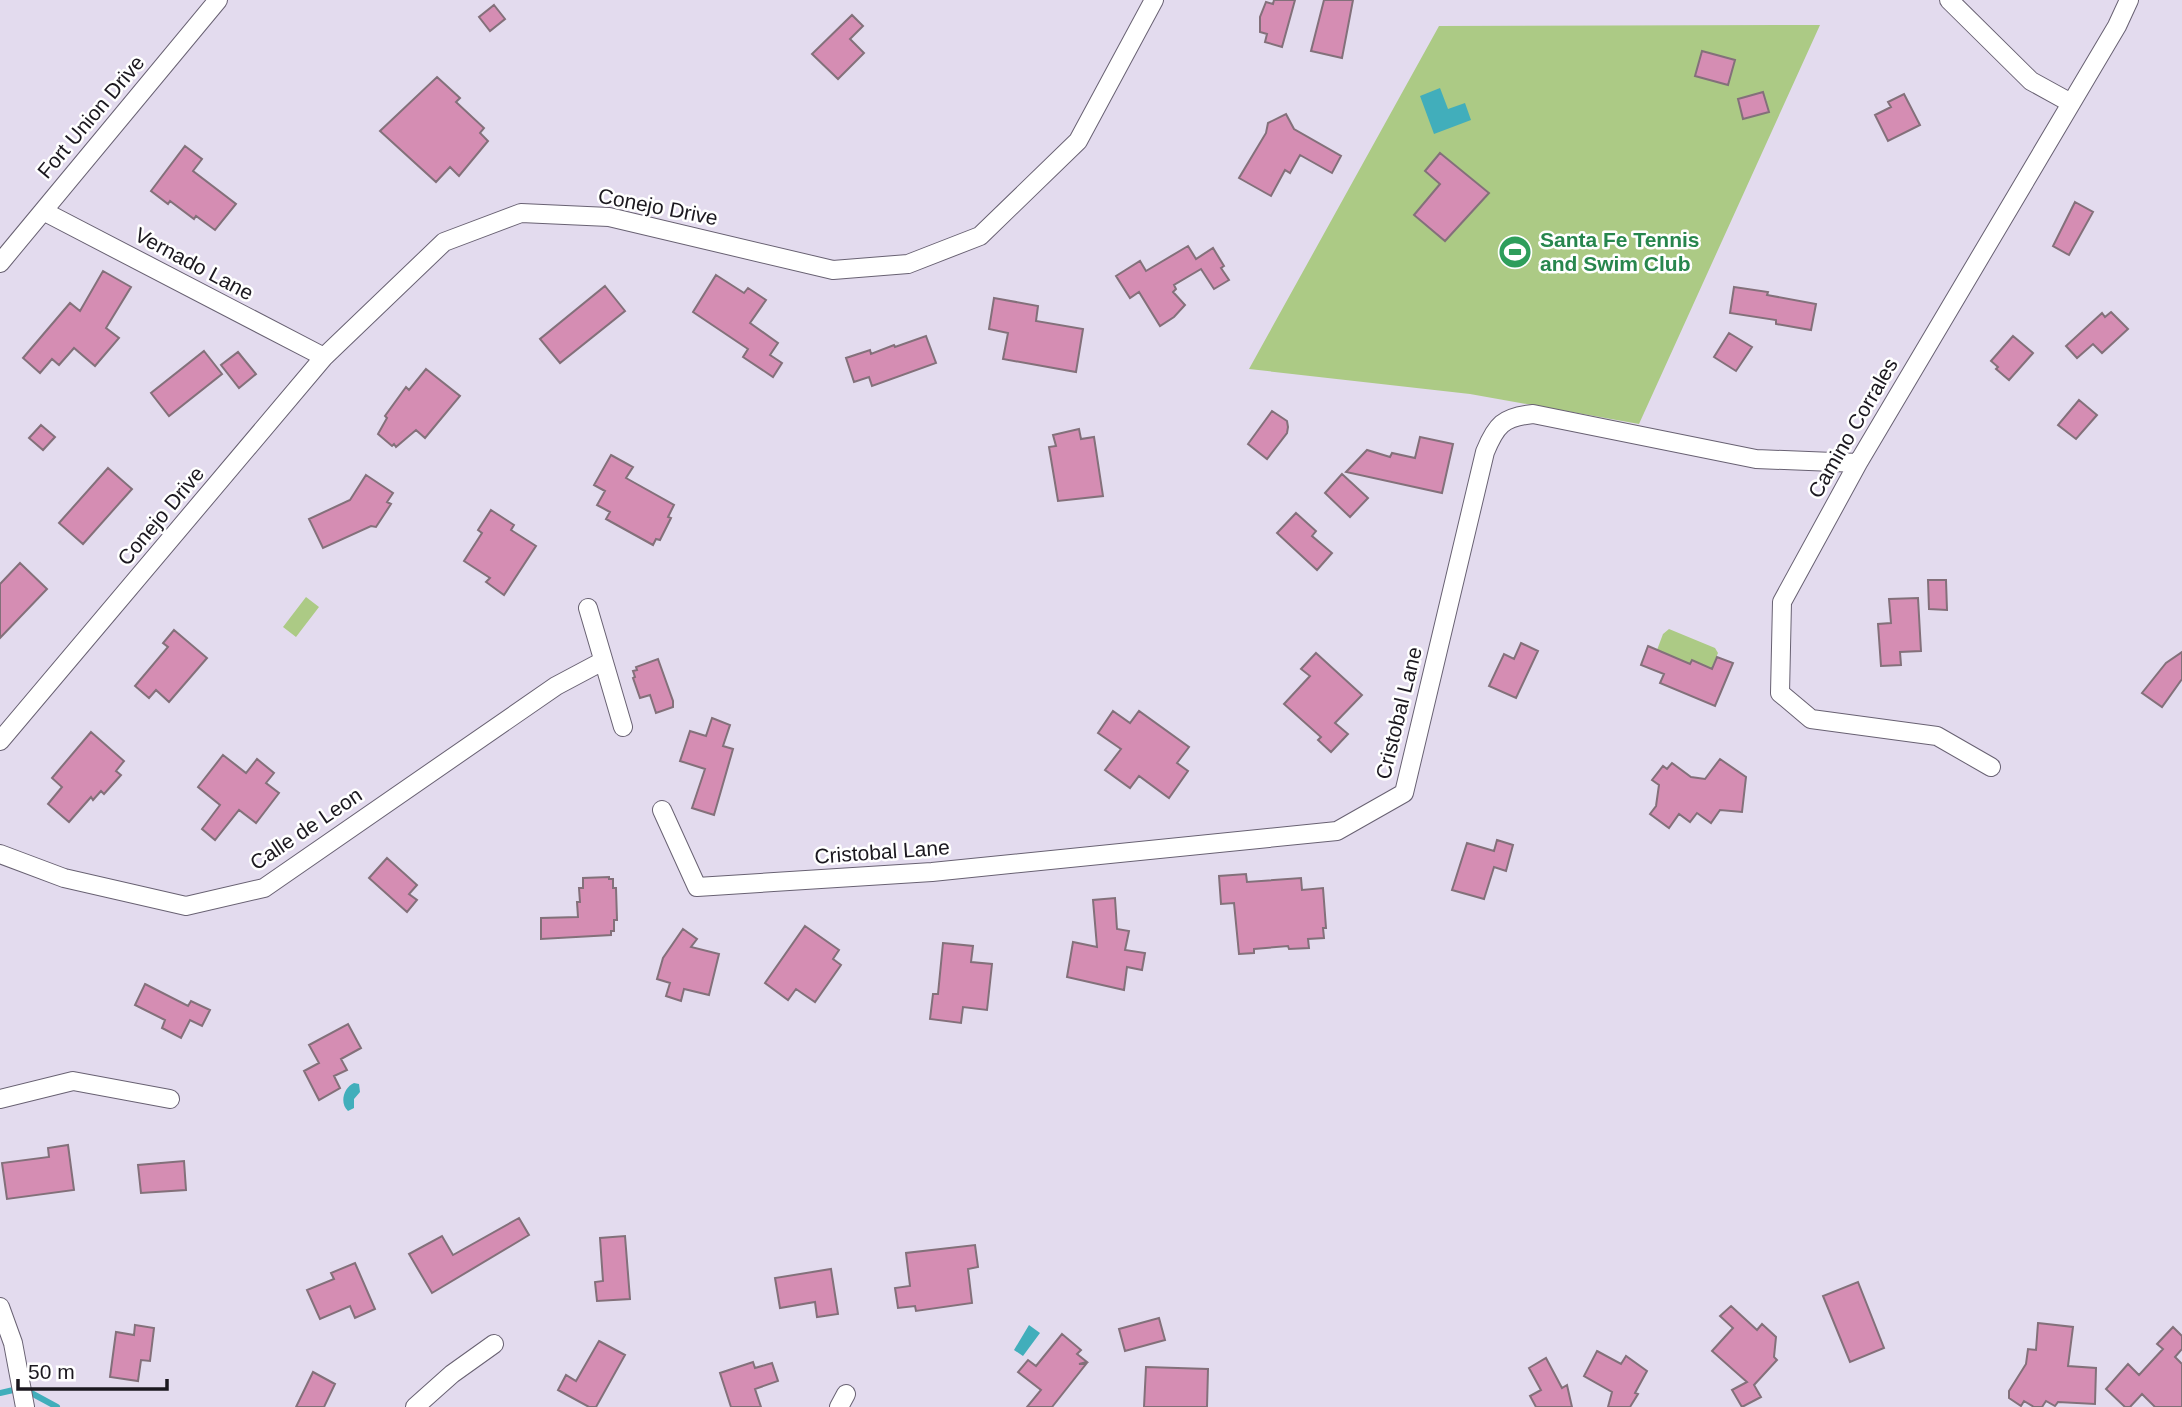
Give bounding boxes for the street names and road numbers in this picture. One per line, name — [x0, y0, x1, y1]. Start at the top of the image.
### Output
street label: Fort Union Drive — [33, 51, 149, 183]
street label: Conejo Drive — [596, 184, 720, 229]
street label: Vernado Lane — [131, 223, 257, 304]
street label: Camino Corrales — [1803, 354, 1902, 502]
street label: Conejo Drive — [113, 462, 208, 570]
street label: Cristobal Lane — [1371, 644, 1426, 781]
street label: Calle de Leon — [246, 783, 366, 874]
street label: Cristobal Lane — [814, 835, 950, 868]

